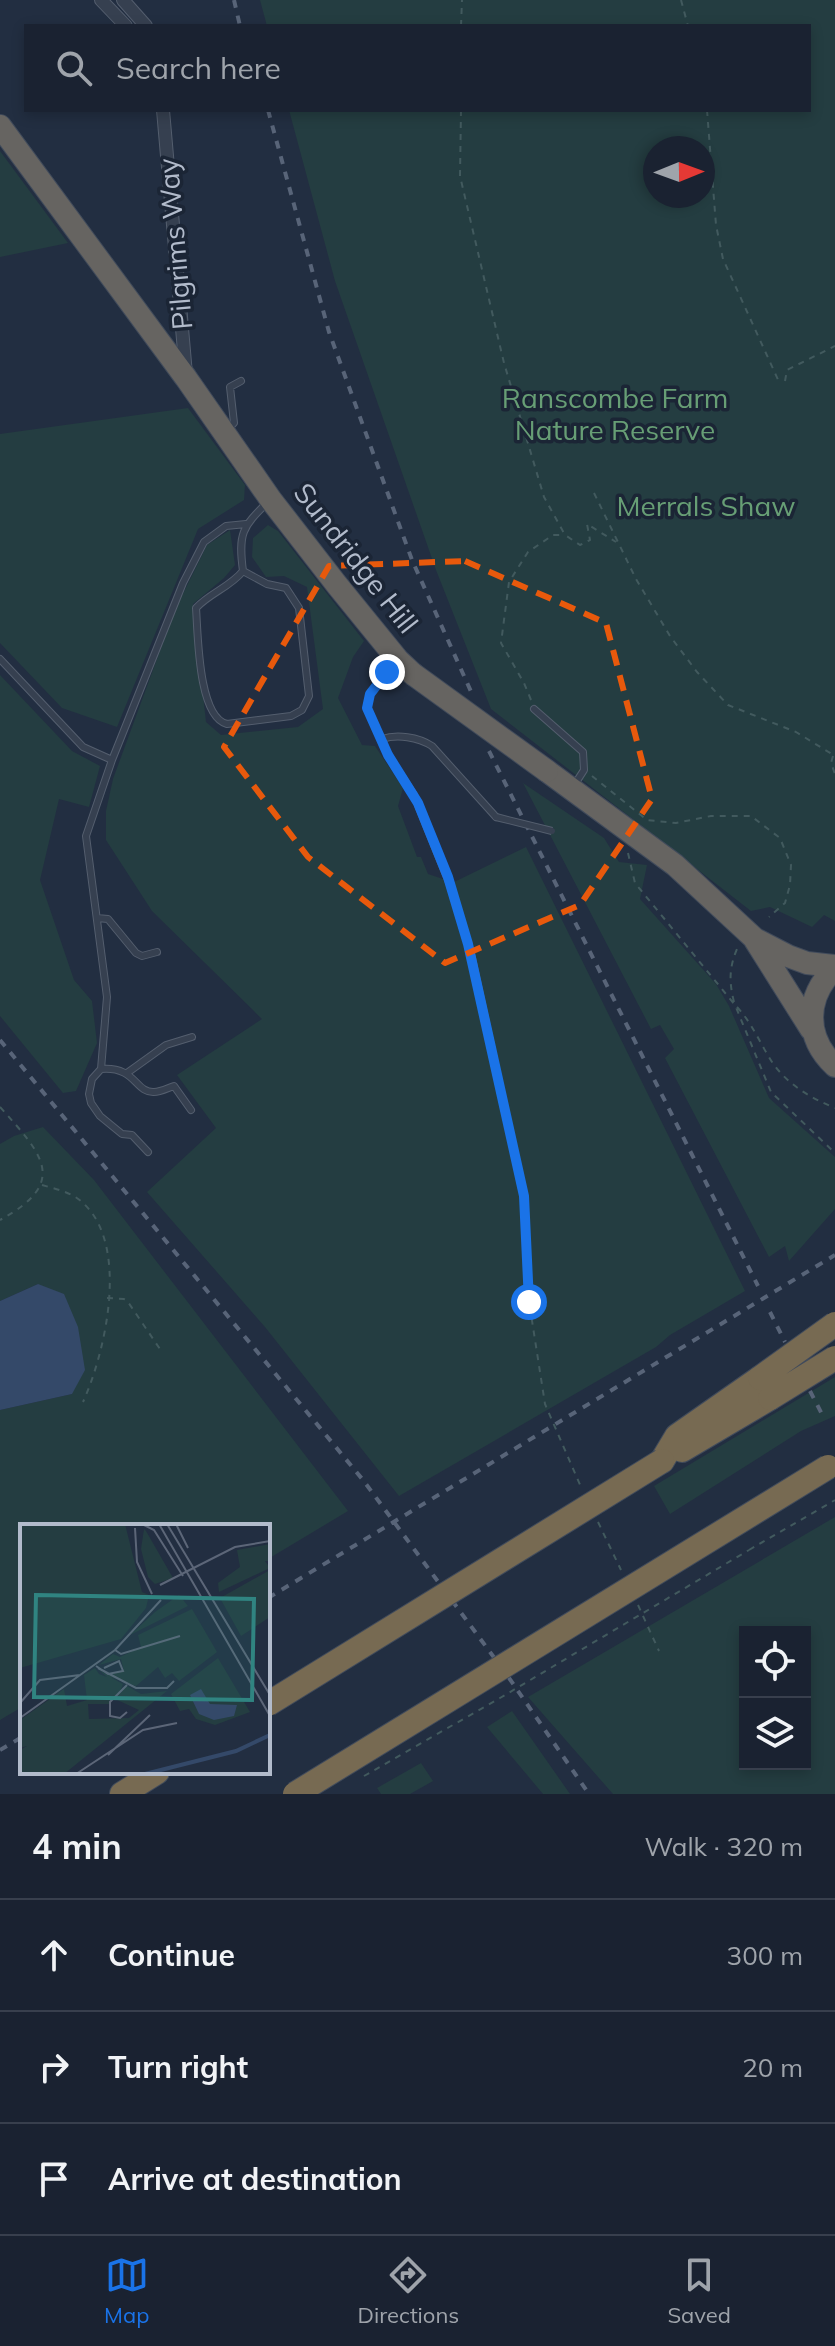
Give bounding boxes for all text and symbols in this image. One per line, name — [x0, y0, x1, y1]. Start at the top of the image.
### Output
search box — [24, 24, 811, 112]
icon: search — [52, 46, 96, 90]
text: Search here — [116, 49, 281, 87]
north arrow — [643, 136, 715, 208]
street label: Pilgrims Way — [150, 157, 199, 331]
park label: Ranscombe Farm Nature Reserve — [502, 380, 728, 447]
street label: Sundridge Hill — [287, 475, 426, 640]
park label: Merrals Shaw — [617, 488, 795, 523]
route end — [369, 654, 405, 690]
route start — [511, 1284, 547, 1320]
inset map — [20, 1524, 270, 1774]
map controls — [739, 1626, 811, 1770]
button: locate — [739, 1626, 811, 1698]
button: layers — [739, 1698, 811, 1770]
text: 4 min — [32, 1825, 122, 1868]
text: Walk · 320 m — [644, 1830, 803, 1863]
icon: ahead — [32, 1933, 76, 1977]
text: Continue — [108, 1936, 235, 1974]
text: 300 m — [727, 1939, 803, 1972]
icon: right — [32, 2045, 76, 2089]
text: Turn right — [108, 2048, 248, 2086]
text: 20 m — [742, 2051, 803, 2084]
icon: arrive — [32, 2157, 76, 2201]
text: Arrive at destination — [108, 2160, 402, 2198]
tab: Map — [104, 2253, 149, 2329]
tab: Directions — [358, 2253, 459, 2329]
tab: Saved — [667, 2253, 731, 2329]

